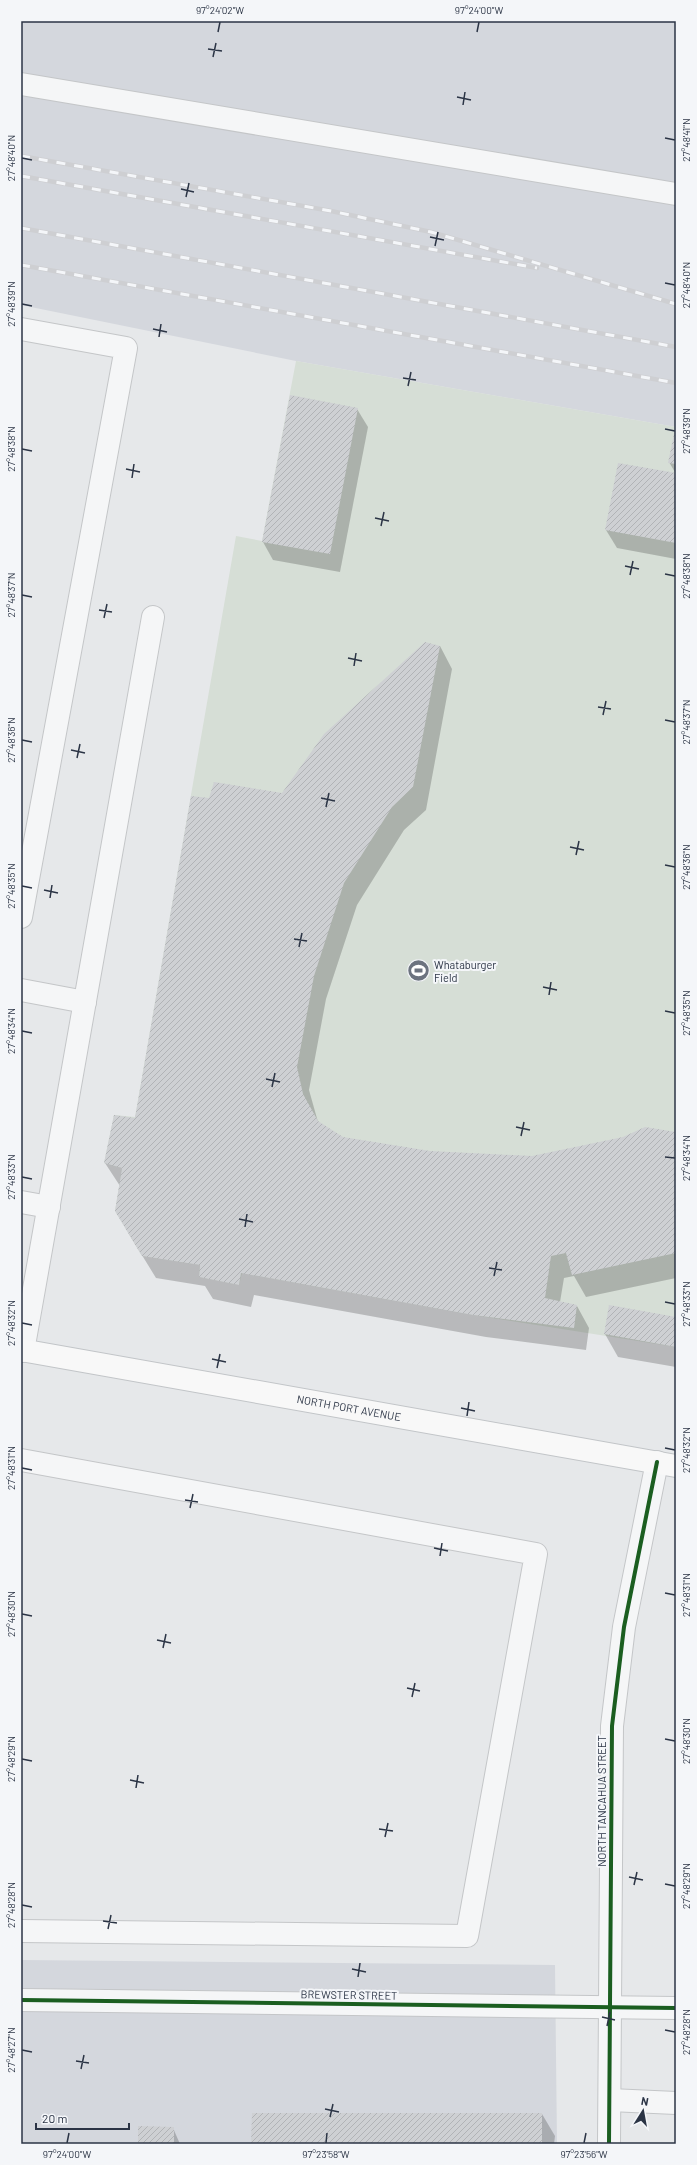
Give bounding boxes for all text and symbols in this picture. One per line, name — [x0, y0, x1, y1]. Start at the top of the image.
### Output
text: 97°24'02"W — [196, 4, 244, 16]
text: 97°24'00"W — [455, 4, 503, 16]
text: 27°48'41"N — [680, 118, 692, 162]
text: 27°48'40"N — [5, 135, 17, 181]
text: 27°48'40"N — [680, 262, 692, 308]
text: 27°48'39"N — [5, 281, 17, 327]
text: 27°48'39"N — [680, 408, 692, 454]
text: 27°48'38"N — [5, 426, 17, 472]
text: 27°48'38"N — [680, 553, 692, 599]
text: 27°48'37"N — [5, 572, 17, 618]
text: 27°48'37"N — [680, 699, 692, 745]
text: 27°48'36"N — [5, 717, 17, 763]
text: 27°48'36"N — [680, 844, 692, 890]
text: 27°48'35"N — [5, 863, 17, 909]
sports icon: Whataburger Field — [405, 958, 431, 984]
place label: Whataburger Field — [434, 958, 496, 984]
text: 27°48'35"N — [680, 990, 692, 1036]
text: 27°48'34"N — [5, 1008, 17, 1054]
text: 27°48'34"N — [680, 1135, 692, 1181]
text: 27°48'33"N — [5, 1154, 17, 1200]
text: 27°48'33"N — [680, 1281, 692, 1327]
text: 27°48'32"N — [5, 1300, 17, 1346]
street label: NORTH PORT AVENUE — [296, 1392, 402, 1423]
text: 27°48'32"N — [680, 1427, 692, 1473]
text: 27°48'31"N — [5, 1446, 17, 1490]
text: 27°48'31"N — [680, 1573, 692, 1617]
text: 27°48'30"N — [5, 1591, 17, 1637]
text: 27°48'30"N — [680, 1718, 692, 1764]
street label: NORTH TANCAHUA STREET — [595, 1735, 608, 1867]
text: 27°48'29"N — [5, 1736, 17, 1782]
text: 27°48'29"N — [680, 1863, 692, 1909]
text: 27°48'28"N — [5, 1882, 17, 1928]
street label: BREWSTER STREET — [301, 1987, 398, 2002]
text: 27°48'28"N — [680, 2009, 692, 2055]
text: 27°48'27"N — [5, 2027, 17, 2073]
north arrow — [623, 2091, 663, 2131]
text: N — [640, 2094, 650, 2108]
scale bar — [36, 2105, 129, 2131]
text: 20 m — [42, 2111, 68, 2125]
text: 97°24'00"W — [43, 2148, 91, 2160]
text: 97°23'58"W — [302, 2148, 350, 2160]
text: 97°23'56"W — [560, 2148, 608, 2160]

